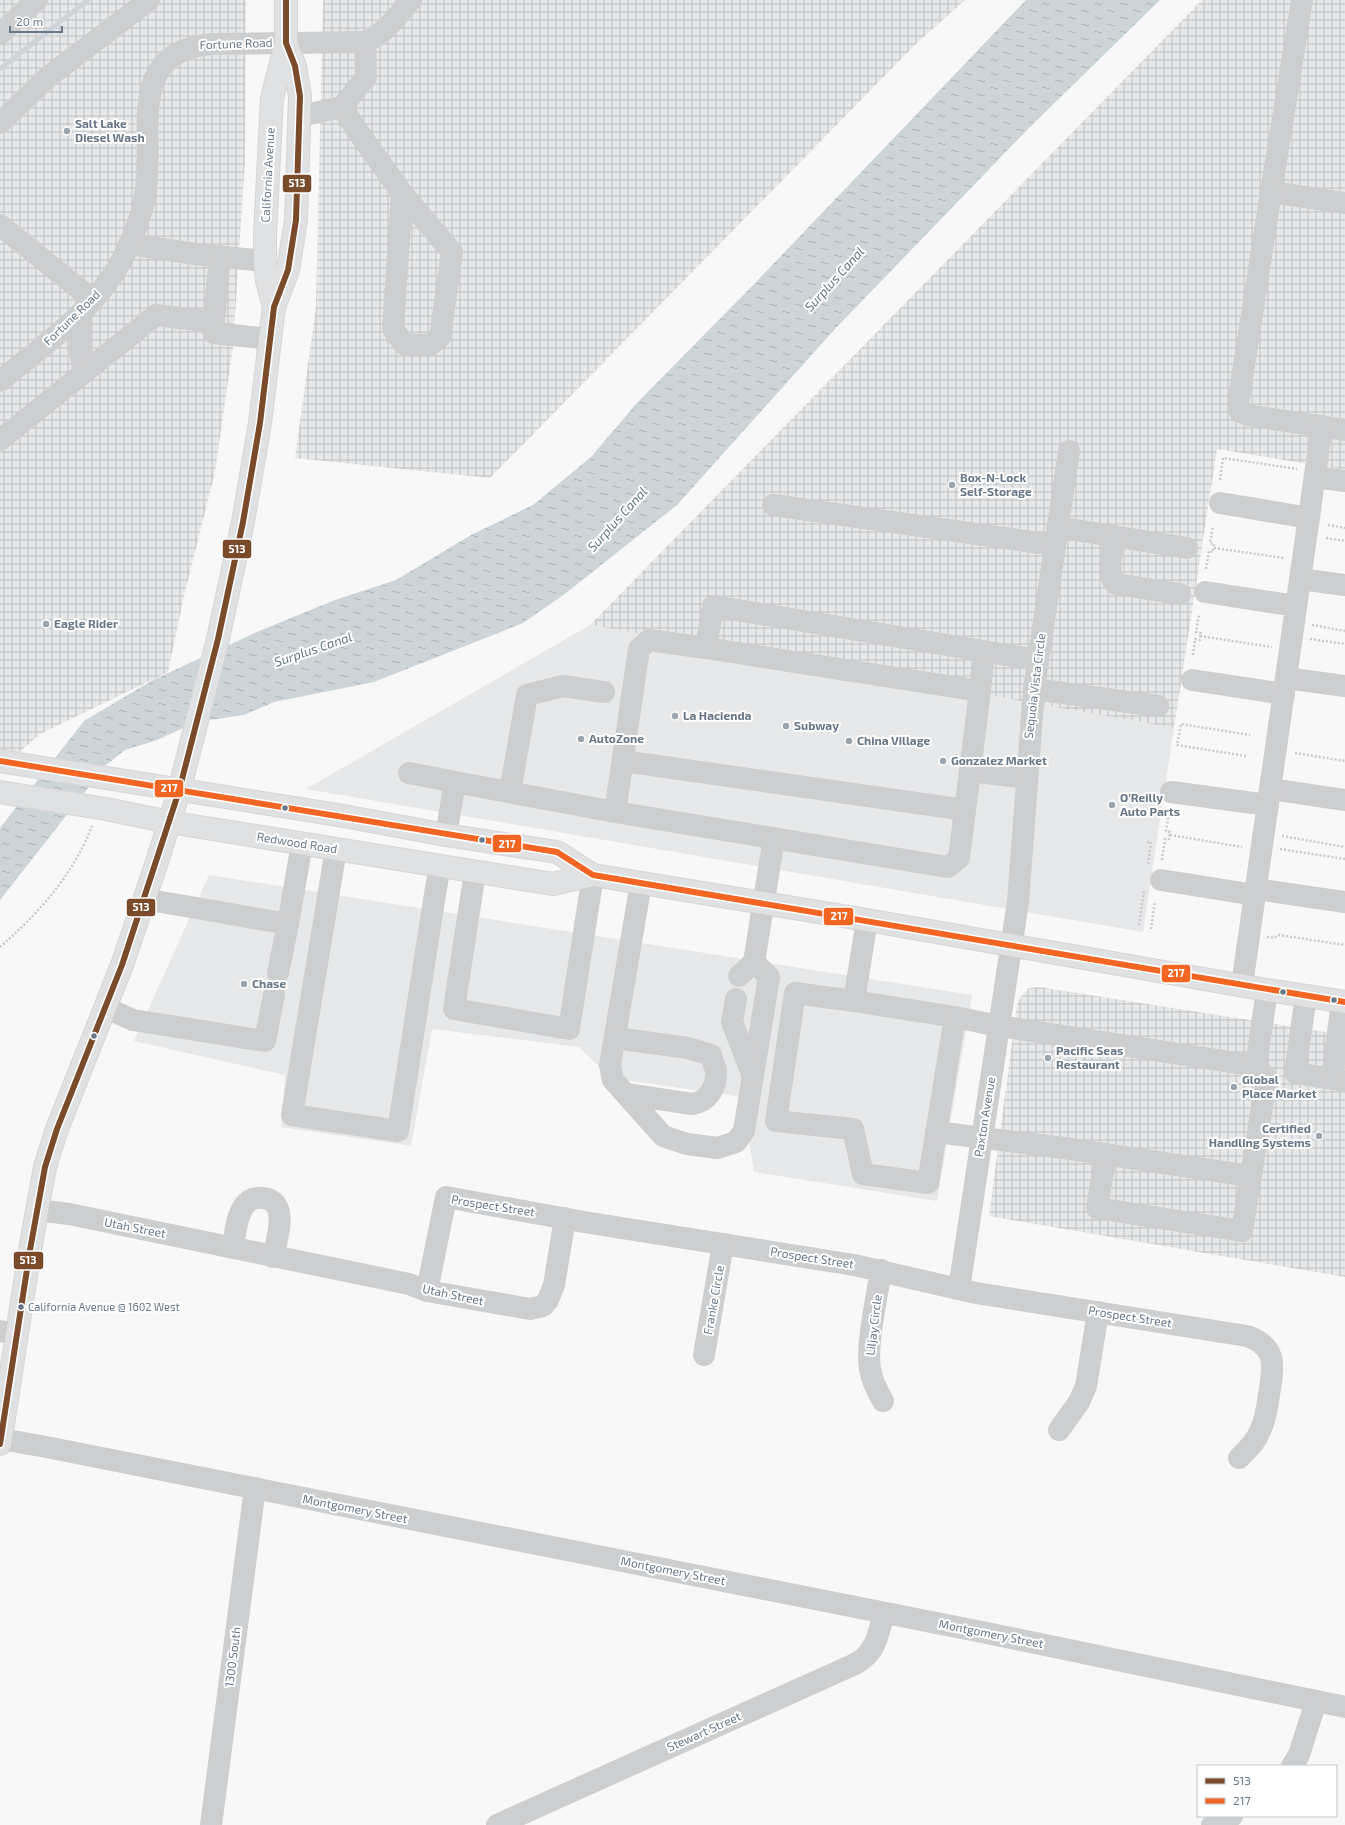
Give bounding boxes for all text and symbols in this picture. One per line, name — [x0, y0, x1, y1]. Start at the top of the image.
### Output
scale bar — [10, 8, 62, 34]
text: 20 m — [16, 14, 43, 28]
street label: Fortune Road — [199, 35, 273, 51]
place label: Salt Lake Diesel Wash — [75, 116, 145, 144]
marker: Salt Lake Diesel Wash — [62, 126, 72, 136]
street label: California Avenue — [258, 127, 276, 223]
line badge: 513 — [282, 174, 312, 193]
text: 513 — [288, 176, 306, 189]
water label: Surplus Canal — [801, 243, 867, 315]
street label: Fortune Road — [40, 287, 102, 348]
place label: Box-N-Lock Self-Storage — [960, 470, 1032, 498]
marker: Box-N-Lock Self-Storage — [947, 480, 957, 490]
water label: Surplus Canal — [584, 483, 650, 555]
line badge: 513 — [222, 539, 252, 559]
text: 513 — [228, 542, 246, 555]
place label: Eagle Rider — [54, 616, 118, 630]
marker: Eagle Rider — [41, 619, 51, 629]
water label: Surplus Canal — [272, 628, 354, 670]
street label: Sequoia Vista Circle — [1021, 632, 1047, 739]
place label: La Hacienda — [683, 708, 752, 722]
marker: La Hacienda — [670, 711, 680, 721]
place label: Subway — [794, 718, 839, 733]
marker: Subway — [781, 721, 791, 731]
place label: AutoZone — [589, 731, 644, 745]
place label: China Village — [857, 733, 931, 747]
marker: AutoZone — [576, 734, 586, 744]
marker: China Village — [844, 736, 854, 746]
place label: Gonzalez Market — [951, 753, 1047, 767]
marker: Gonzalez Market — [938, 756, 948, 766]
line badge: 217 — [154, 779, 184, 798]
text: 217 — [161, 781, 178, 794]
place label: O'Reilly Auto Parts — [1120, 790, 1180, 818]
marker: O'Reilly Auto Parts — [1107, 800, 1117, 810]
unlabelled marker — [280, 803, 290, 813]
street label: Redwood Road — [256, 829, 338, 855]
line badge: 217 — [492, 834, 522, 853]
unlabelled marker — [477, 835, 487, 845]
text: 217 — [499, 837, 516, 850]
line badge: 513 — [126, 898, 156, 917]
text: 513 — [132, 900, 150, 913]
line badge: 217 — [823, 907, 854, 926]
text: 217 — [831, 909, 848, 922]
line badge: 217 — [1161, 964, 1191, 983]
text: 217 — [1168, 966, 1185, 979]
place label: Chase — [252, 976, 286, 990]
marker: Chase — [239, 979, 249, 989]
unlabelled marker — [1278, 987, 1288, 997]
unlabelled marker — [1329, 995, 1339, 1005]
unlabelled marker — [89, 1031, 99, 1041]
place label: Pacific Seas Restaurant — [1056, 1043, 1123, 1071]
marker: Pacific Seas Restaurant — [1043, 1053, 1053, 1063]
place label: Global Place Market — [1242, 1072, 1317, 1100]
street label: Paxton Avenue — [971, 1076, 997, 1158]
marker: Global Place Market — [1229, 1082, 1239, 1092]
place label: Certified Handling Systems — [1209, 1121, 1311, 1150]
marker: Certified Handling Systems — [1314, 1131, 1324, 1141]
street label: Prospect Street — [450, 1191, 536, 1219]
street label: Utah Street — [103, 1214, 167, 1240]
street label: Prospect Street — [769, 1243, 855, 1271]
line badge: 513 — [13, 1251, 44, 1270]
text: 513 — [19, 1253, 37, 1266]
street label: Franke Circle — [700, 1264, 726, 1336]
street label: Utah Street — [421, 1281, 485, 1307]
street label: Liljay Circle — [862, 1294, 885, 1356]
place label: California Avenue @ 1602 West — [28, 1300, 180, 1313]
marker: California Avenue @ 1602 West — [16, 1302, 26, 1312]
street label: Prospect Street — [1087, 1302, 1173, 1330]
street label: Montgomery Street — [302, 1491, 409, 1525]
street label: Montgomery Street — [620, 1553, 727, 1587]
street label: Montgomery Street — [938, 1616, 1045, 1650]
street label: 1300 South — [221, 1626, 243, 1688]
street label: Stewart Street — [664, 1708, 743, 1754]
legend — [1197, 1765, 1337, 1817]
text: 513 — [1233, 1773, 1251, 1787]
text: 217 — [1233, 1793, 1251, 1807]

